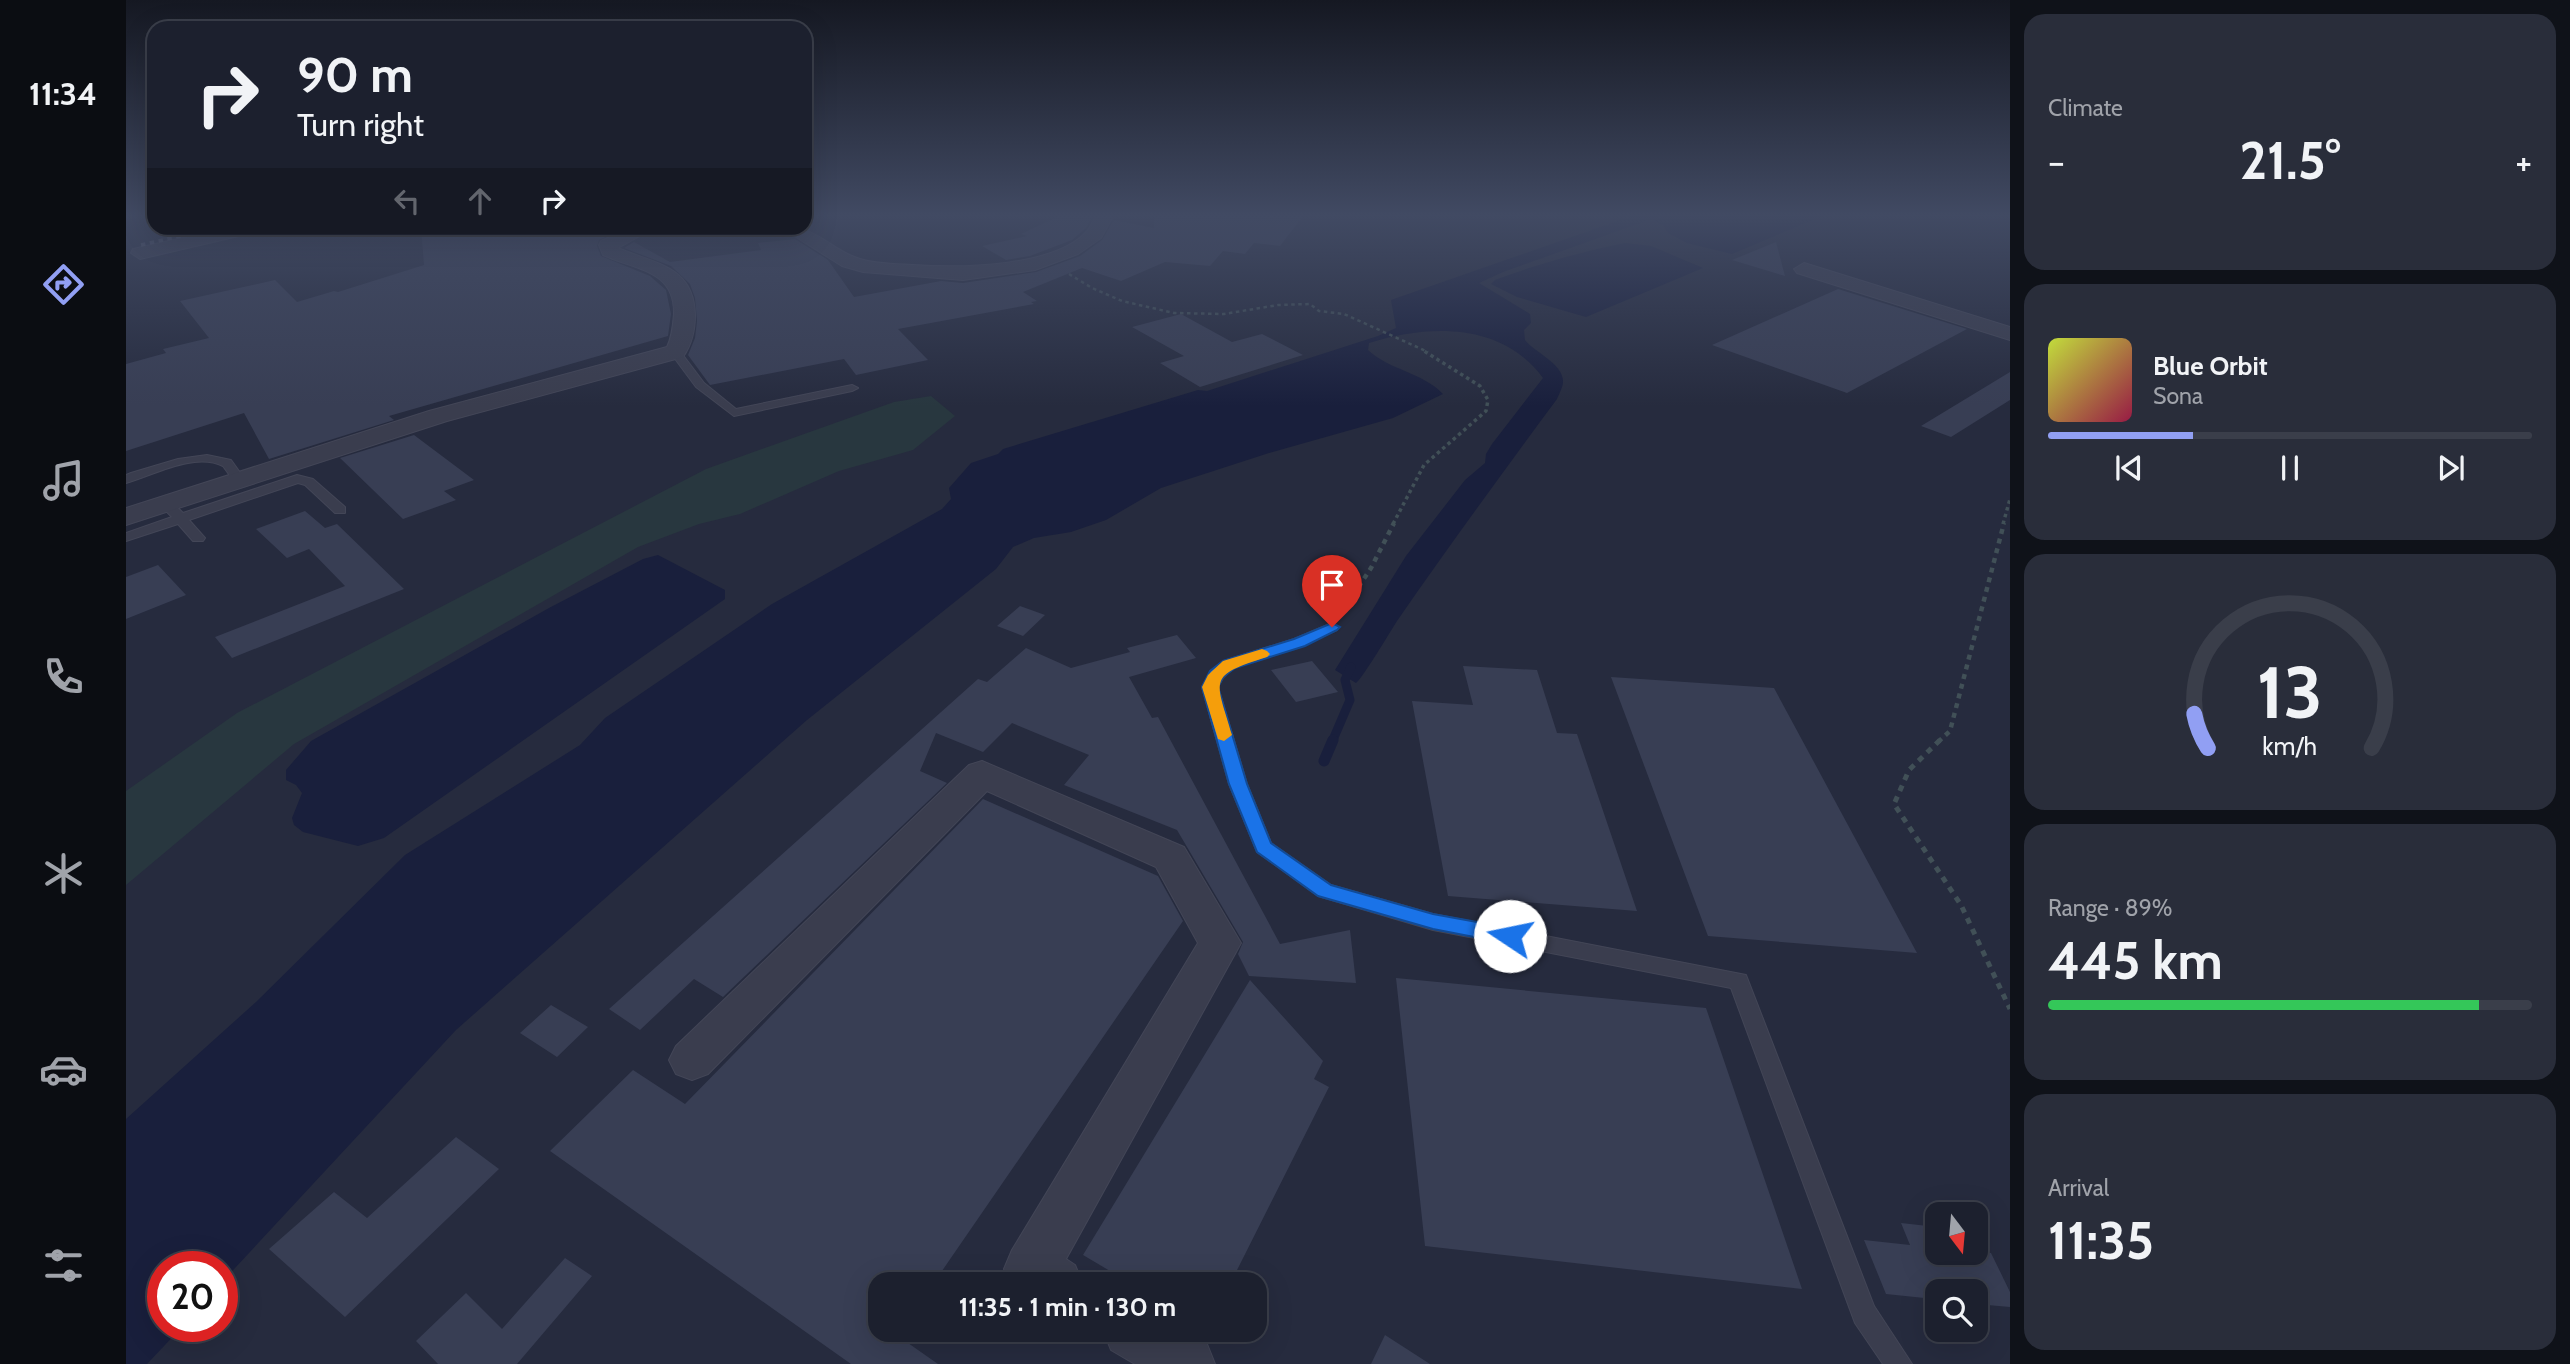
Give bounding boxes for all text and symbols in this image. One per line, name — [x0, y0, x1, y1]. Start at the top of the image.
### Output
text: 90 m — [297, 45, 413, 104]
icon: right — [182, 49, 273, 140]
text: 11:34 — [29, 74, 97, 113]
text: Climate — [2048, 94, 2123, 122]
text: Turn right — [297, 105, 424, 144]
text: 21.5° — [2239, 129, 2341, 192]
text: − — [2048, 138, 2065, 185]
text: + — [2515, 138, 2532, 185]
icon: left — [388, 182, 426, 220]
icon: ahead — [461, 182, 499, 220]
icon: right — [534, 182, 572, 220]
icon: directions — [39, 260, 88, 309]
text: Blue Orbit — [2153, 350, 2268, 382]
text: Sona — [2153, 382, 2203, 410]
icon: previous — [2110, 449, 2148, 487]
icon: pause — [2271, 449, 2309, 487]
icon: next — [2432, 449, 2470, 487]
icon: music — [39, 456, 88, 505]
pin — [1302, 555, 1362, 627]
icon: arrive — [1313, 566, 1351, 604]
text: 13 — [2257, 648, 2323, 736]
icon: phone — [39, 652, 88, 701]
text: km/h — [2263, 731, 2317, 761]
icon: climate — [39, 849, 88, 898]
text: Range · 89% — [2048, 894, 2172, 922]
position arrow — [1473, 899, 1547, 973]
text: 445 km — [2048, 929, 2223, 992]
icon: car — [39, 1045, 88, 1094]
text: Arrival — [2048, 1174, 2109, 1202]
north arrow — [1925, 1202, 1988, 1265]
map controls — [1925, 1202, 1988, 1342]
text: 11:35 — [2048, 1209, 2154, 1272]
icon: filters — [39, 1241, 88, 1290]
speed limit sign: 20 — [147, 1251, 238, 1342]
button: search — [1925, 1279, 1988, 1342]
text: 11:35 · 1 min · 130 m — [959, 1291, 1176, 1323]

